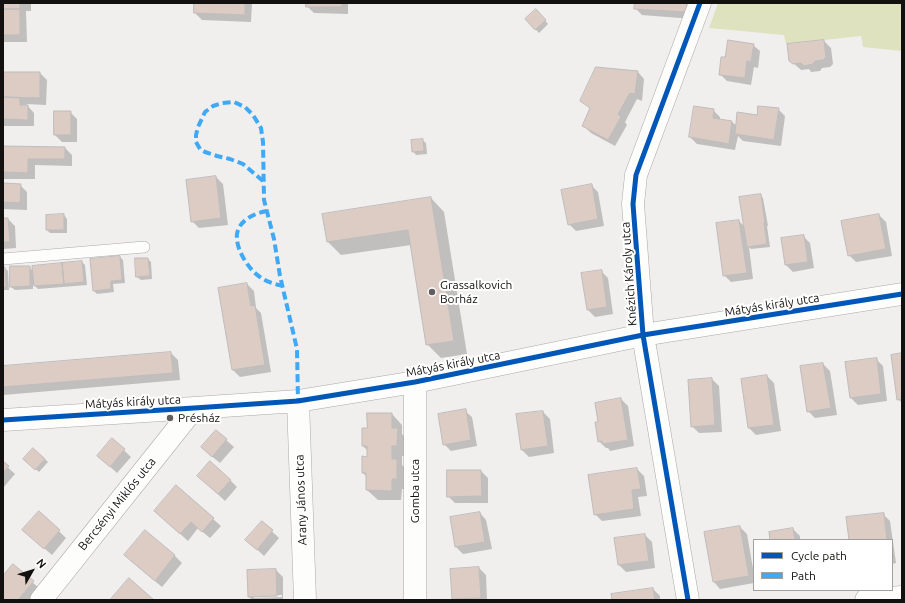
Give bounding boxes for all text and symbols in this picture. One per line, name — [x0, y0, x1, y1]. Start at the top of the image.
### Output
street label: Knézich Károly utca — [618, 221, 640, 327]
place label: Grassalkovich Borház — [440, 278, 512, 306]
marker: Grassalkovich Borház — [427, 287, 437, 297]
street label: Mátyás király utca — [724, 290, 820, 320]
street label: Mátyás király utca — [405, 348, 501, 380]
street label: Mátyás király utca — [85, 392, 181, 412]
place label: Présház — [178, 411, 220, 425]
marker: Présház — [165, 413, 175, 423]
street label: Arany János utca — [292, 454, 310, 546]
street label: Bercsényi Miklós utca — [75, 455, 159, 553]
street label: Gomba utca — [408, 459, 422, 523]
legend — [753, 539, 893, 591]
text: Cycle path — [791, 549, 847, 562]
north arrow — [12, 551, 52, 591]
text: N — [34, 556, 49, 570]
text: Path — [791, 569, 816, 582]

